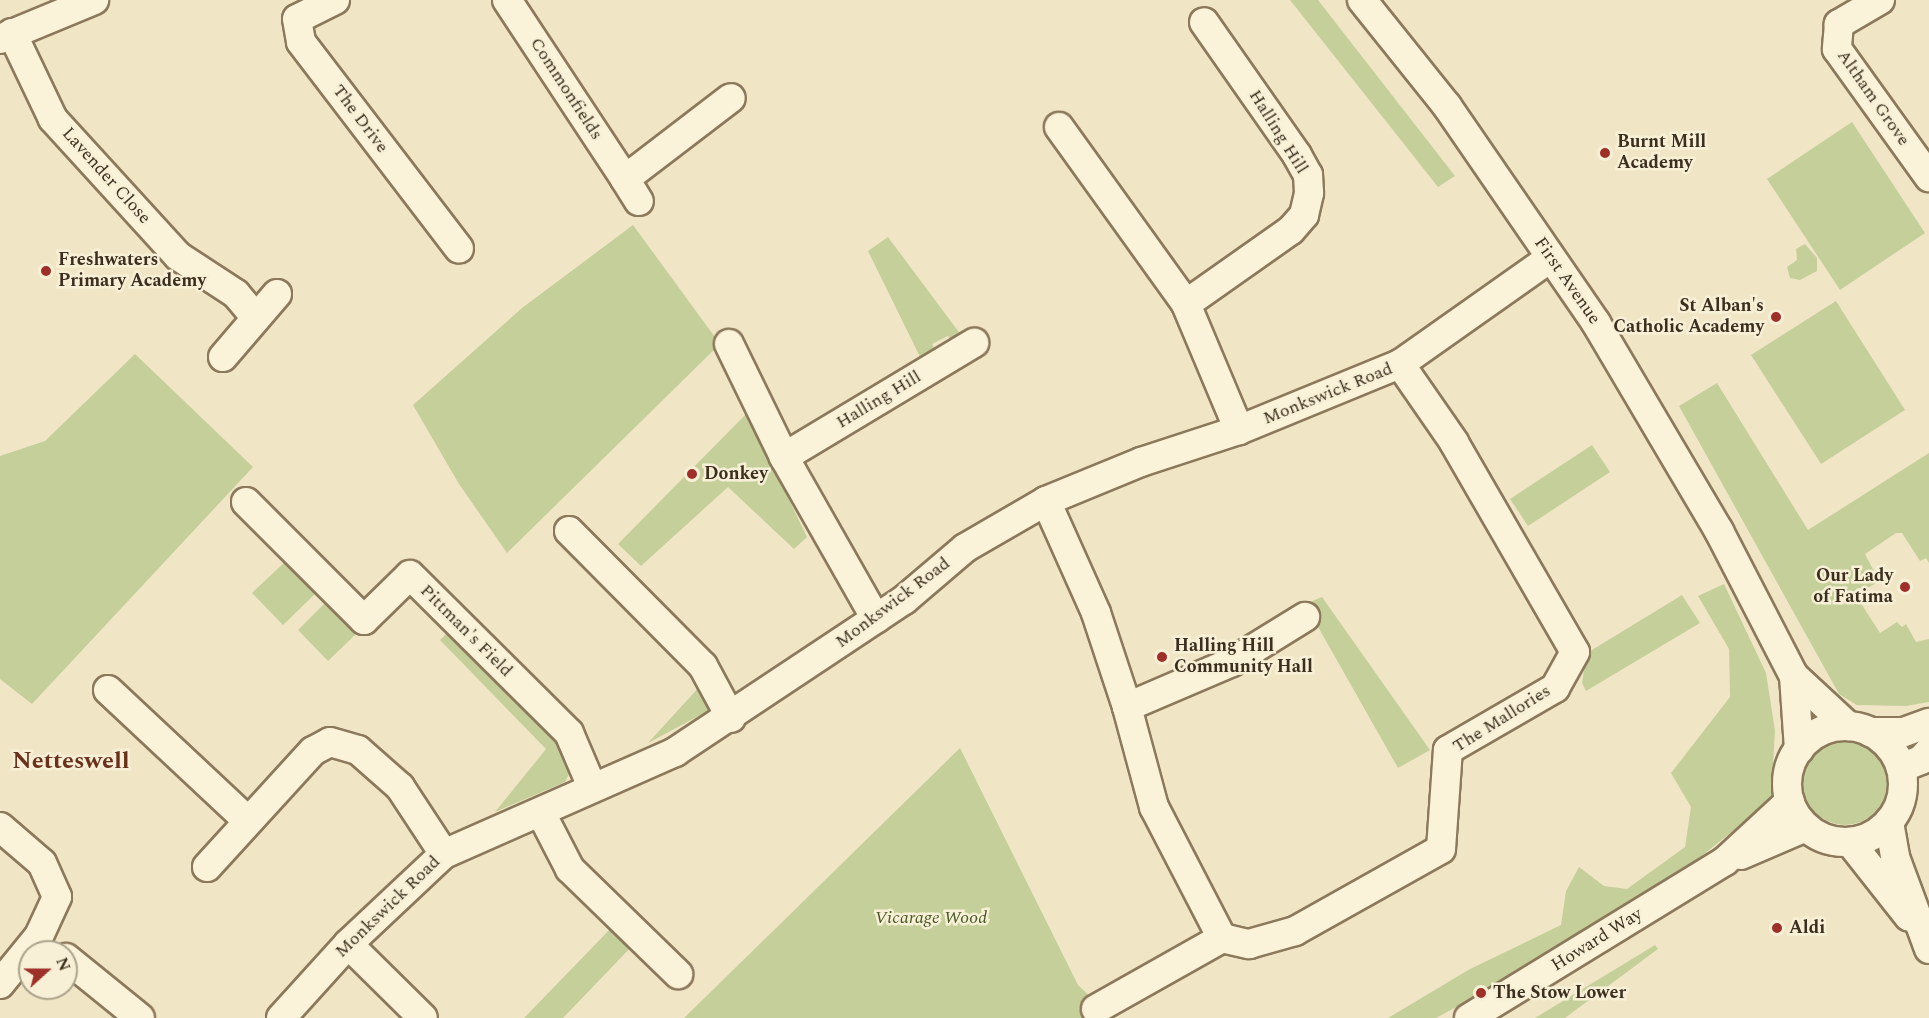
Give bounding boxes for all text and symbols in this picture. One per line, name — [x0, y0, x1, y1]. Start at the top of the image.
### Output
street label: Commonfields — [525, 34, 607, 144]
street label: Altham Grove — [1832, 46, 1914, 150]
street label: The Drive — [327, 81, 393, 157]
street label: Halling Hill — [1244, 86, 1312, 178]
street label: Lavender Close — [57, 123, 155, 229]
place label: Burnt Mill Academy — [1617, 132, 1706, 174]
marker: Burnt Mill Academy — [1598, 146, 1612, 160]
street label: First Avenue — [1529, 233, 1605, 329]
place label: Freshwaters Primary Academy — [58, 250, 206, 292]
marker: Freshwaters Primary Academy — [39, 264, 53, 278]
place label: St Alban's Catholic Academy — [1613, 296, 1764, 338]
marker: St Alban's Catholic Academy — [1769, 310, 1783, 324]
street label: Monkswick Road — [1260, 358, 1396, 430]
street label: Halling Hill — [833, 366, 925, 434]
place label: Donkey — [704, 463, 768, 485]
marker: Donkey — [685, 467, 699, 481]
street label: Monkswick Road — [831, 553, 955, 653]
place label: Our Lady of Fatima — [1813, 566, 1893, 608]
street label: Pittman's Field — [415, 580, 517, 682]
marker: Our Lady of Fatima — [1898, 580, 1912, 594]
place label: Halling Hill Community Hall — [1174, 636, 1313, 678]
marker: Halling Hill Community Hall — [1155, 650, 1169, 664]
street label: The Mallories — [1449, 680, 1555, 758]
district label: Netteswell — [12, 748, 130, 776]
street label: Monkswick Road — [331, 851, 445, 963]
street label: Howard Way — [1548, 904, 1646, 976]
park label: Vicarage Wood — [875, 907, 987, 929]
place label: Aldi — [1789, 917, 1825, 939]
marker: Aldi — [1770, 921, 1784, 935]
north arrow — [18, 940, 78, 1000]
text: N — [49, 954, 76, 975]
place label: The Stow Lower — [1493, 982, 1626, 1004]
marker: The Stow Lower — [1474, 986, 1488, 1000]

